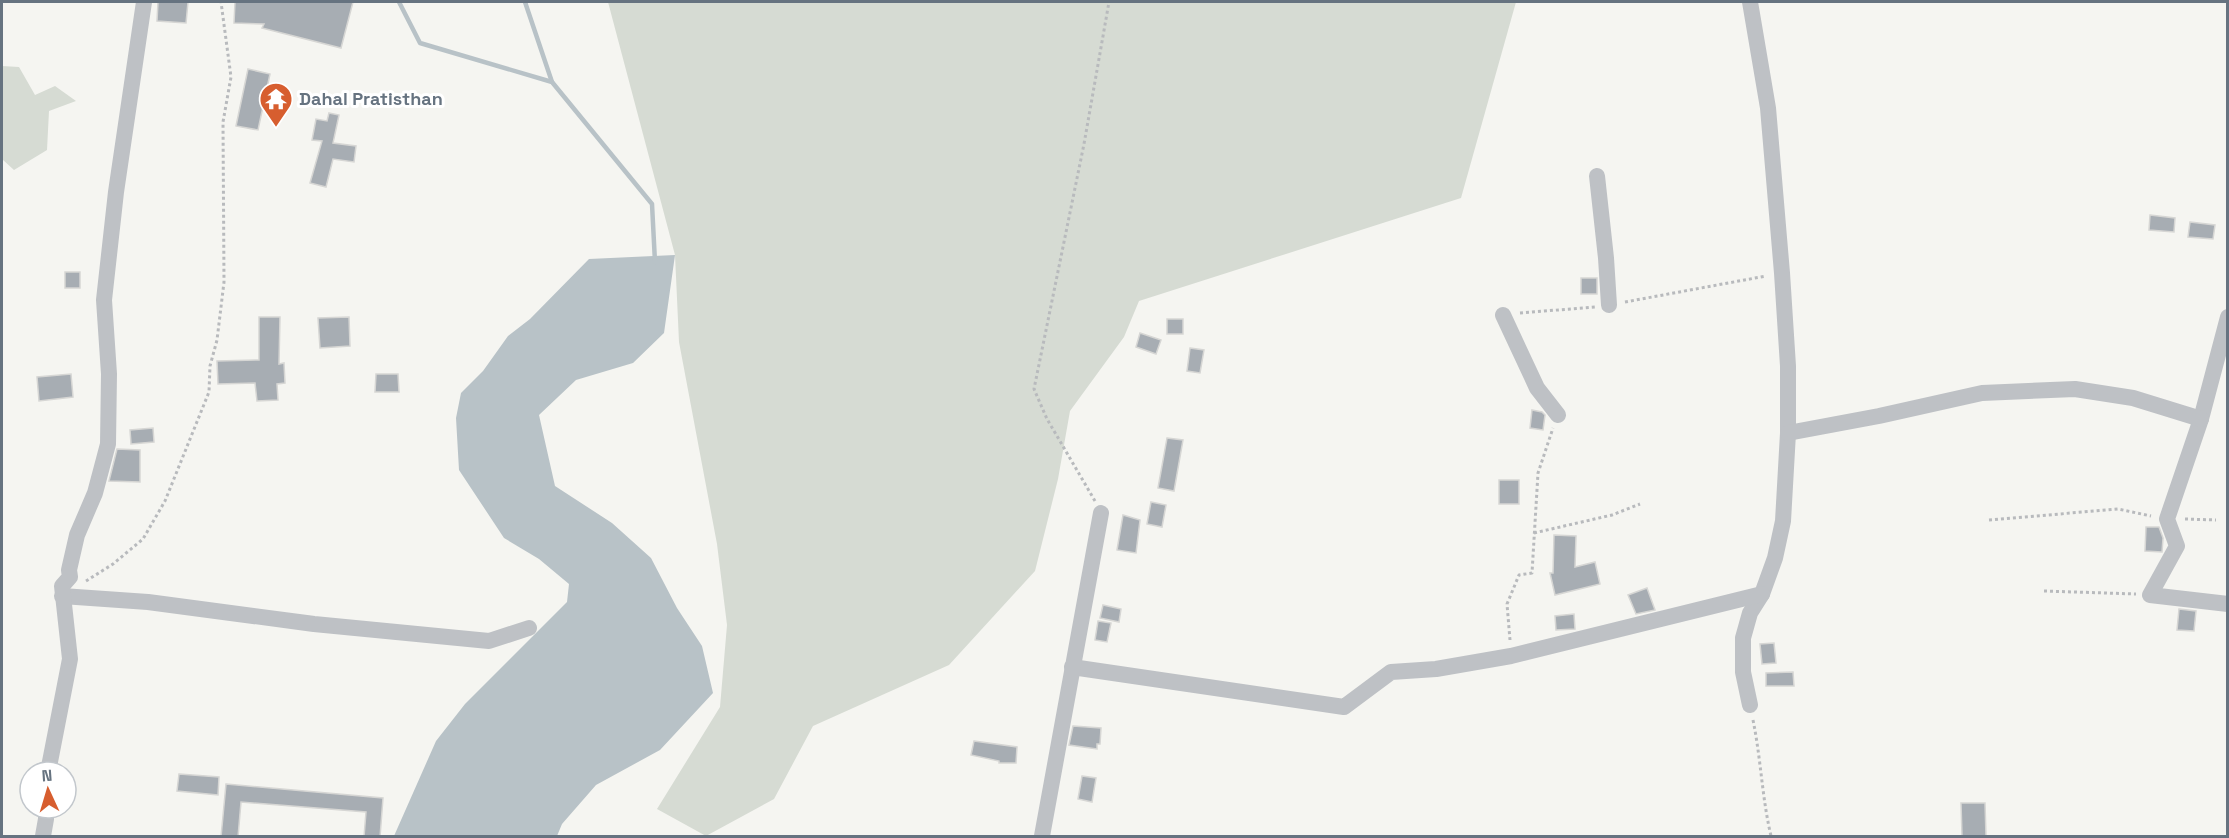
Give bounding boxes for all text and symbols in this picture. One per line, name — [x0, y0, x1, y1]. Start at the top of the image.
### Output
temple icon: Dahal Pratisthan — [258, 81, 294, 128]
place label: Dahal Pratisthan — [299, 87, 443, 110]
north arrow — [18, 760, 78, 820]
text: N — [41, 765, 53, 786]

